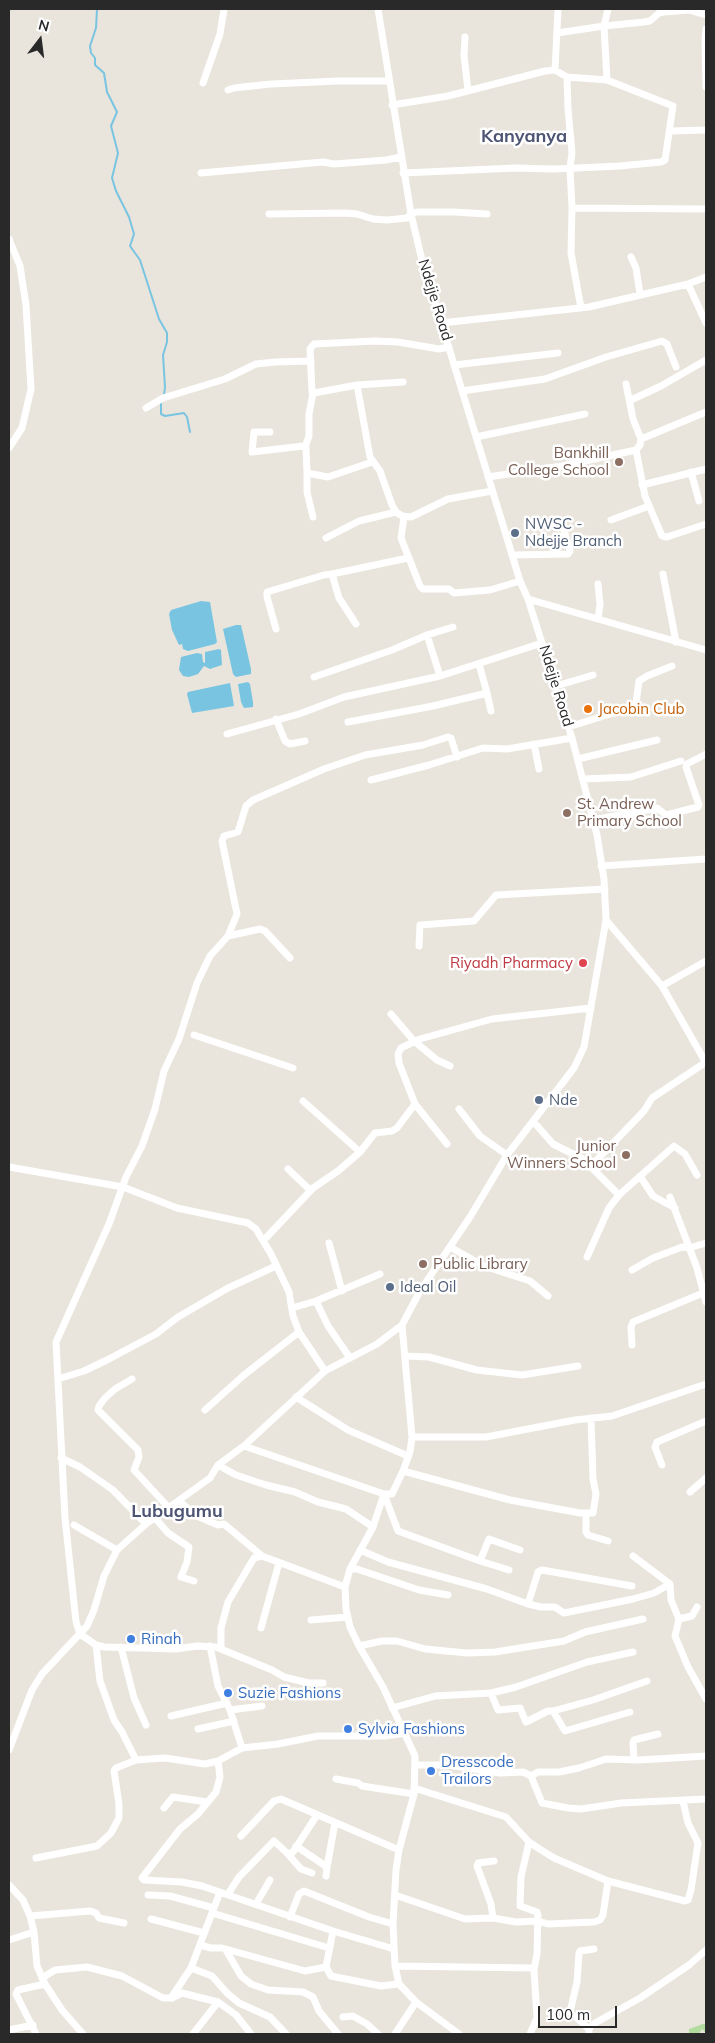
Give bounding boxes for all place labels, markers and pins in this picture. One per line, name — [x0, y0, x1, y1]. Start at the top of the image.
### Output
place label: Bankhill College School — [508, 444, 609, 479]
marker: Bankhill College School — [613, 456, 625, 468]
place label: NWSC - Ndejje Branch — [525, 515, 622, 550]
marker: NWSC - Ndejje Branch — [509, 527, 521, 539]
place label: Jacobin Club — [598, 700, 685, 718]
marker: Jacobin Club — [582, 703, 594, 715]
place label: St. Andrew Primary School — [577, 795, 682, 830]
marker: St. Andrew Primary School — [561, 807, 573, 819]
place label: Riyadh Pharmacy — [450, 954, 573, 972]
marker: Riyadh Pharmacy — [577, 957, 589, 969]
place label: Nde — [549, 1091, 577, 1109]
marker: Nde — [533, 1094, 545, 1106]
place label: Junior Winners School — [507, 1137, 616, 1172]
marker: Junior Winners School — [620, 1149, 632, 1161]
place label: Public Library — [433, 1255, 528, 1273]
marker: Public Library — [417, 1258, 429, 1270]
place label: Ideal Oil — [400, 1278, 456, 1296]
marker: Ideal Oil — [384, 1281, 396, 1293]
place label: Rinah — [141, 1630, 182, 1648]
marker: Rinah — [125, 1633, 137, 1645]
place label: Suzie Fashions — [238, 1684, 341, 1702]
marker: Suzie Fashions — [222, 1687, 234, 1699]
place label: Sylvia Fashions — [358, 1720, 465, 1738]
marker: Sylvia Fashions — [342, 1723, 354, 1735]
place label: Dresscode Trailors — [441, 1753, 514, 1788]
marker: Dresscode Trailors — [425, 1765, 437, 1777]

